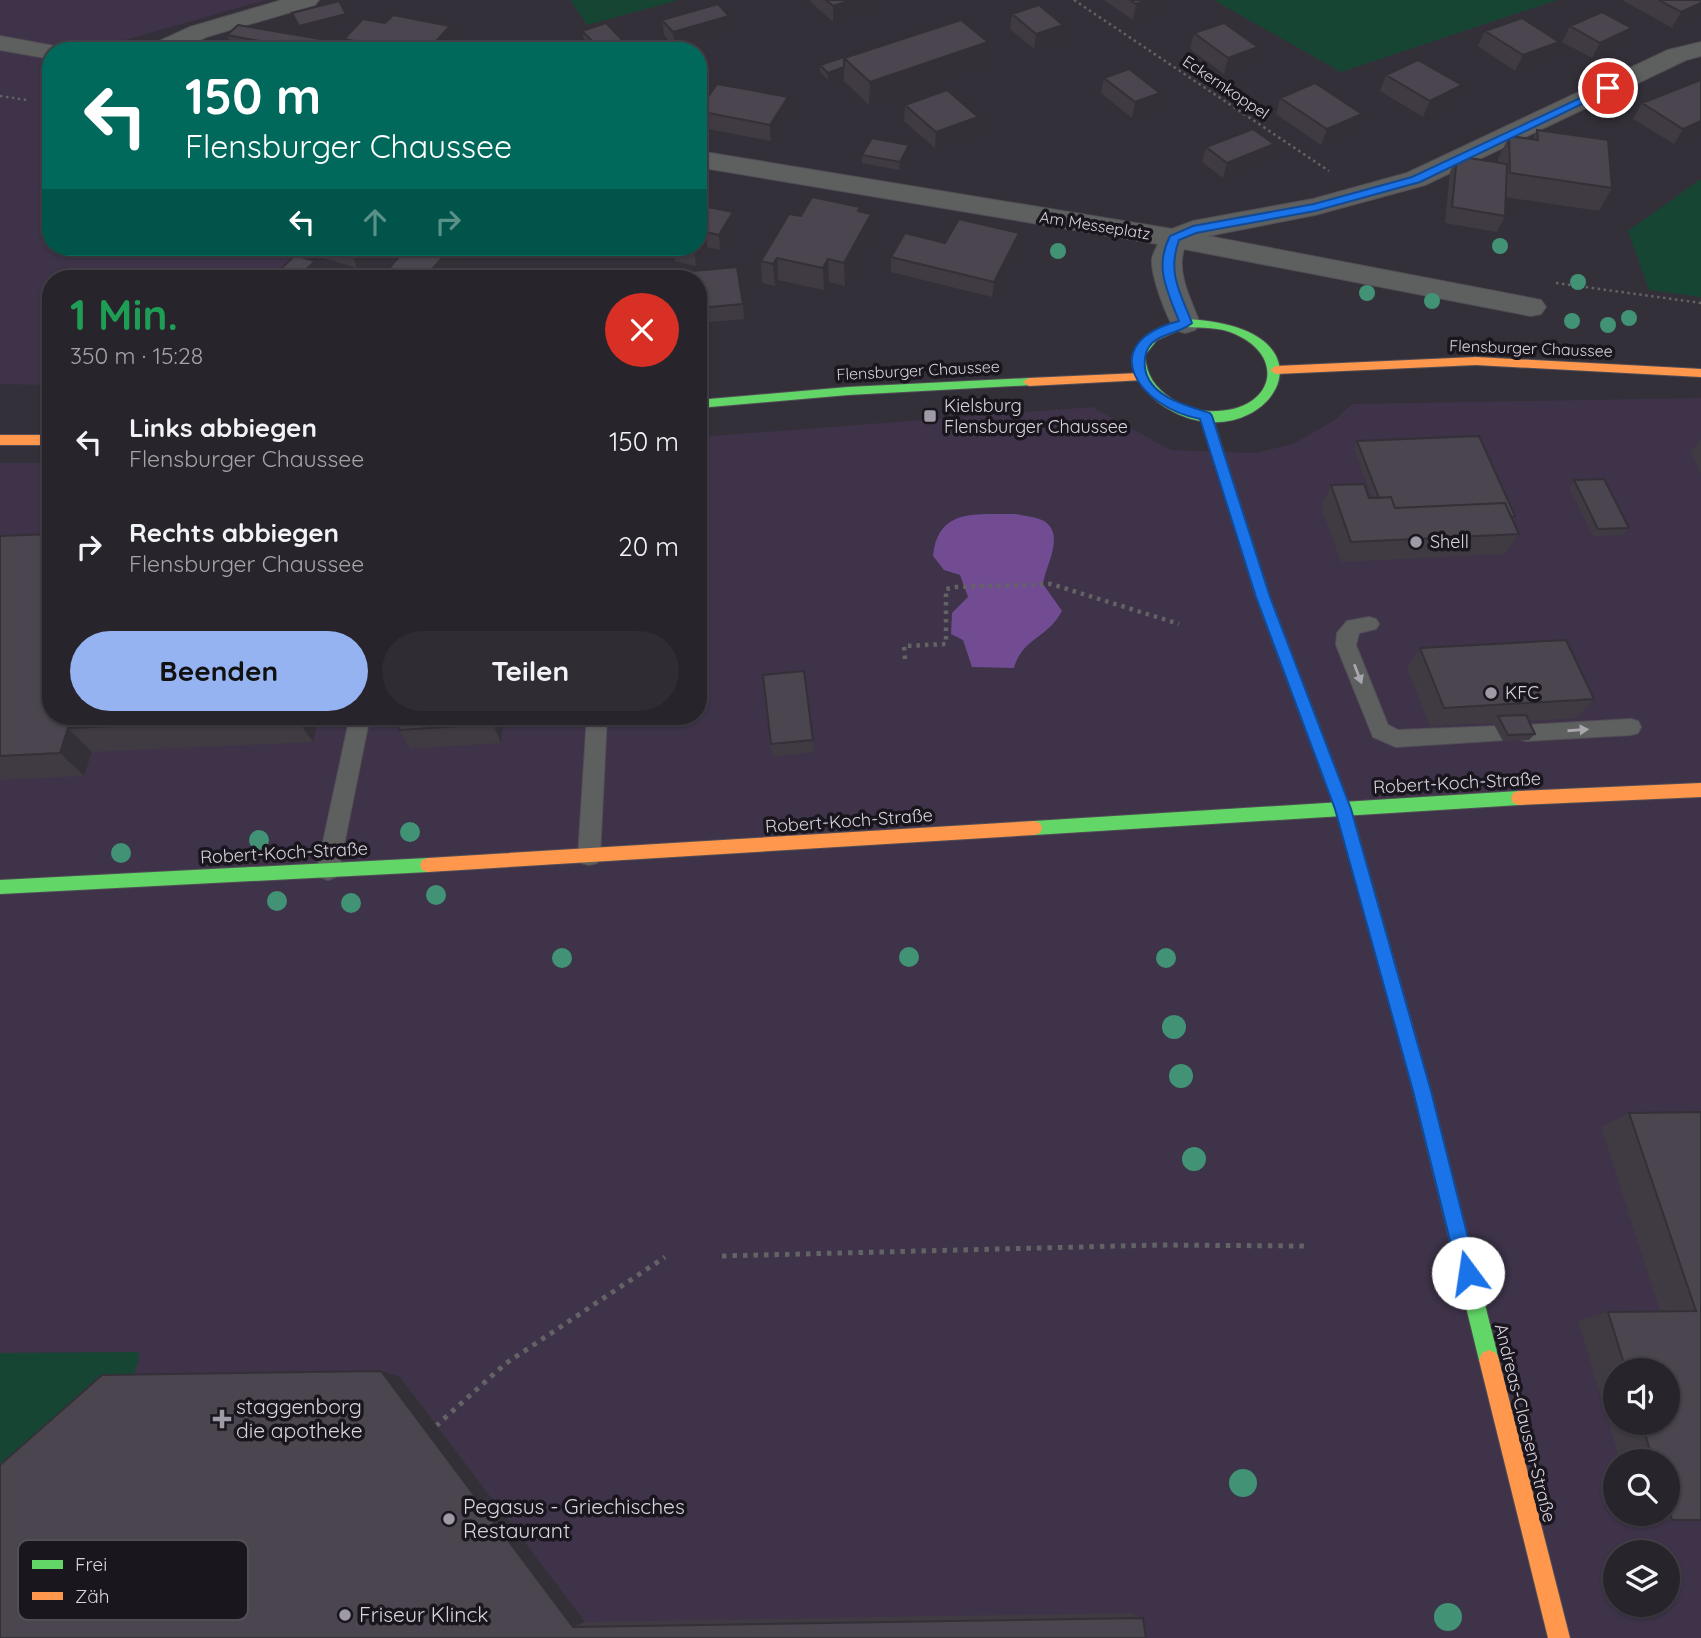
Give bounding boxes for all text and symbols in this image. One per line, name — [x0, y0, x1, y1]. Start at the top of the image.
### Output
street label: Eckernkoppel — [1179, 51, 1273, 123]
pin — [1578, 58, 1638, 118]
text: 150 m — [185, 65, 321, 126]
icon: arrive — [1589, 69, 1627, 107]
icon: left — [70, 70, 161, 161]
text: Flensburger Chaussee — [185, 126, 512, 166]
icon: left — [283, 203, 321, 241]
icon: ahead — [356, 203, 394, 241]
icon: right — [429, 203, 467, 241]
street label: Am Messeplatz — [1038, 206, 1152, 244]
text: 1 Min. — [70, 288, 178, 341]
button: close — [605, 293, 679, 367]
street label: Flensburger Chaussee — [1449, 335, 1613, 361]
text: 350 m · 15:28 — [70, 341, 203, 370]
street label: Flensburger Chaussee — [836, 356, 1000, 384]
place label: Kielsburg Flensburger Chaussee — [944, 394, 1128, 438]
marker: Kielsburg Flensburger Chaussee — [922, 408, 938, 424]
text: Links abbiegen — [129, 411, 317, 444]
icon: left — [70, 423, 108, 461]
text: 150 m — [609, 425, 679, 458]
text: Flensburger Chaussee — [129, 444, 364, 473]
text: Rechts abbiegen — [129, 516, 339, 549]
icon: right — [70, 528, 108, 566]
text: 20 m — [618, 530, 679, 563]
place label: Shell — [1430, 530, 1469, 553]
marker: Shell — [1408, 534, 1424, 550]
text: Flensburger Chaussee — [129, 549, 364, 578]
button: Beenden — [70, 631, 368, 711]
button: Teilen — [382, 631, 679, 711]
one-way arrow — [1352, 664, 1363, 685]
place label: KFC — [1505, 681, 1539, 704]
marker: KFC — [1483, 685, 1499, 701]
one-way arrow — [1568, 724, 1590, 735]
street label: Robert-Koch-Straße — [1372, 767, 1542, 798]
street label: Robert-Koch-Straße — [764, 803, 934, 838]
street label: Robert-Koch-Straße — [199, 837, 369, 868]
position arrow — [1431, 1236, 1505, 1310]
street label: Andreas-Clausen-Straße — [1490, 1321, 1561, 1525]
map controls — [1603, 1358, 1680, 1617]
button: sound — [1603, 1358, 1680, 1435]
place label: staggenborg die apotheke — [236, 1393, 363, 1443]
marker: staggenborg die apotheke — [214, 1411, 230, 1427]
button: search — [1603, 1449, 1680, 1526]
place label: Pegasus - Griechisches Restaurant — [463, 1493, 685, 1543]
marker: Pegasus - Griechisches Restaurant — [441, 1511, 457, 1527]
legend — [18, 1540, 248, 1620]
button: layers — [1603, 1540, 1680, 1617]
text: Frei — [75, 1552, 107, 1576]
text: Zäh — [75, 1584, 110, 1608]
place label: Friseur Klinck — [359, 1601, 489, 1627]
marker: Friseur Klinck — [337, 1607, 353, 1623]

